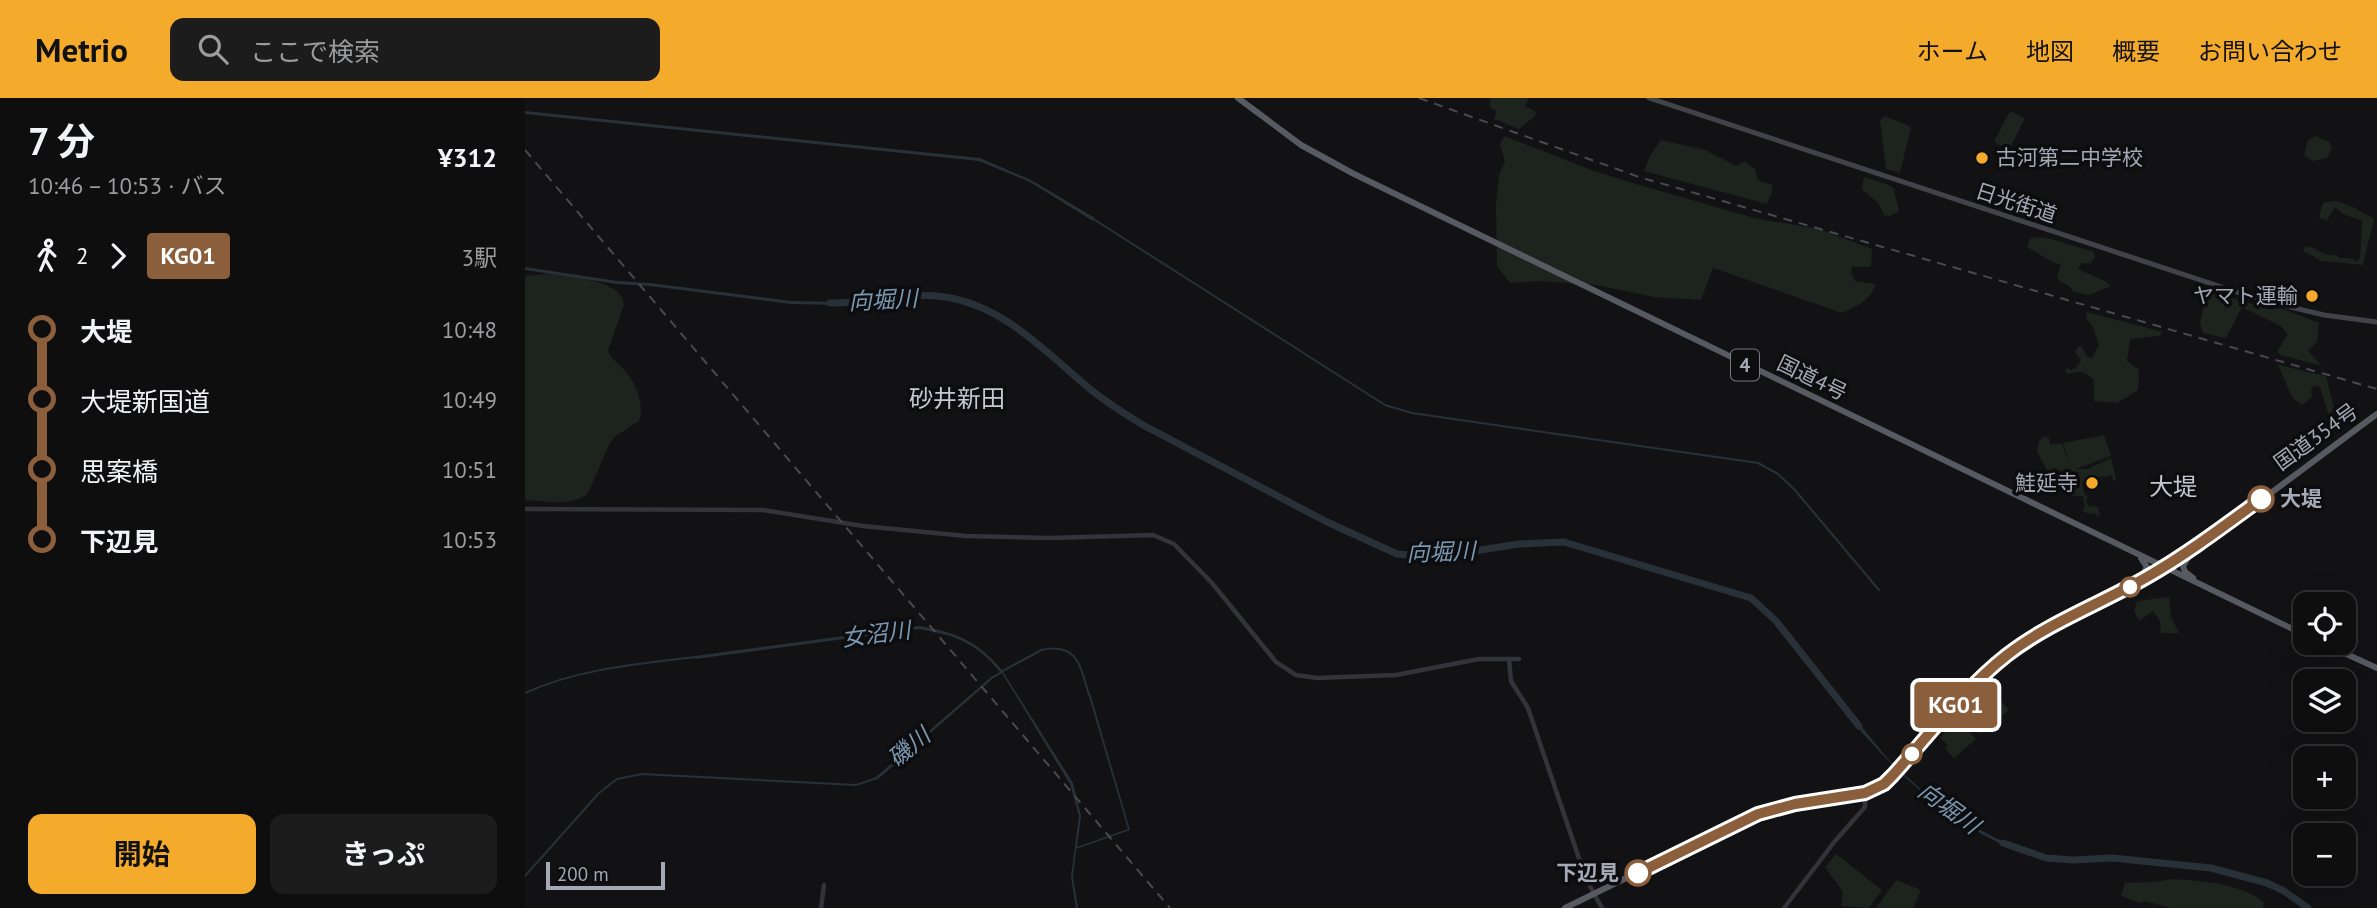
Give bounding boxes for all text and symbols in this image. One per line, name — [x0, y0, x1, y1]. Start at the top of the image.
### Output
search box — [170, 18, 660, 81]
text: Metrio — [35, 28, 128, 71]
icon: search — [194, 30, 232, 68]
text: ここで検索 — [250, 35, 380, 68]
text: ホーム — [1917, 36, 1988, 67]
text: 地図 — [2026, 36, 2074, 67]
text: 概要 — [2112, 36, 2160, 67]
text: お問い合わせ — [2198, 36, 2342, 67]
text: 7 分 — [28, 116, 95, 165]
text: ¥312 — [438, 141, 497, 174]
place label: 古河第二中学校 — [1996, 144, 2143, 171]
marker: 古河第二中学校 — [1974, 150, 1990, 166]
text: 10:46 – 10:53 · バス — [28, 171, 227, 200]
street label: 日光街道 — [1972, 177, 2060, 228]
icon: walk — [28, 237, 66, 275]
icon: forward — [99, 237, 137, 275]
text: KG01 — [161, 240, 216, 271]
text: 2 — [76, 241, 89, 270]
text: 3駅 — [461, 243, 497, 272]
place label: ヤマト運輸 — [2193, 282, 2298, 309]
water label: 向堀川 — [848, 283, 921, 316]
marker: ヤマト運輸 — [2304, 288, 2320, 304]
text: 大堤 — [80, 315, 132, 348]
text: 10:48 — [442, 315, 497, 344]
street label: 国道4号 — [1773, 349, 1852, 406]
road number: 4 — [1731, 350, 1759, 380]
district label: 砂井新田 — [909, 383, 1005, 414]
text: 大堤新国道 — [80, 385, 210, 418]
text: 10:49 — [442, 385, 497, 414]
street label: 国道354号 — [2268, 397, 2363, 476]
text: 思案橋 — [80, 455, 158, 488]
text: 10:51 — [442, 455, 497, 484]
place label: 鮭延寺 — [2015, 469, 2078, 496]
district label: 大堤 — [2149, 471, 2197, 502]
marker: 鮭延寺 — [2084, 475, 2100, 491]
place label: 大堤 — [2280, 485, 2322, 512]
marker: 大堤 — [2248, 486, 2274, 512]
text: 下辺見 — [80, 525, 158, 558]
text: 10:53 — [442, 525, 497, 554]
water label: 向堀川 — [1406, 536, 1479, 567]
unlabelled marker — [2120, 577, 2140, 597]
map controls — [2293, 592, 2356, 886]
button: locate — [2293, 592, 2356, 655]
water label: 女沼川 — [840, 615, 915, 652]
button: layers — [2293, 669, 2356, 732]
line badge: KG01 — [1907, 682, 2005, 728]
text: KG01 — [1928, 689, 1984, 720]
water label: 磯川 — [882, 719, 938, 773]
unlabelled marker — [1902, 744, 1922, 764]
button: + — [2293, 746, 2356, 809]
water label: 向堀川 — [1913, 776, 1988, 841]
button: 開始 — [28, 814, 256, 894]
button: きっぷ — [270, 814, 497, 894]
button: − — [2293, 823, 2356, 886]
scale bar — [546, 859, 665, 891]
place label: 下辺見 — [1556, 859, 1619, 886]
marker: 下辺見 — [1625, 860, 1651, 886]
text: 200 m — [557, 862, 609, 886]

